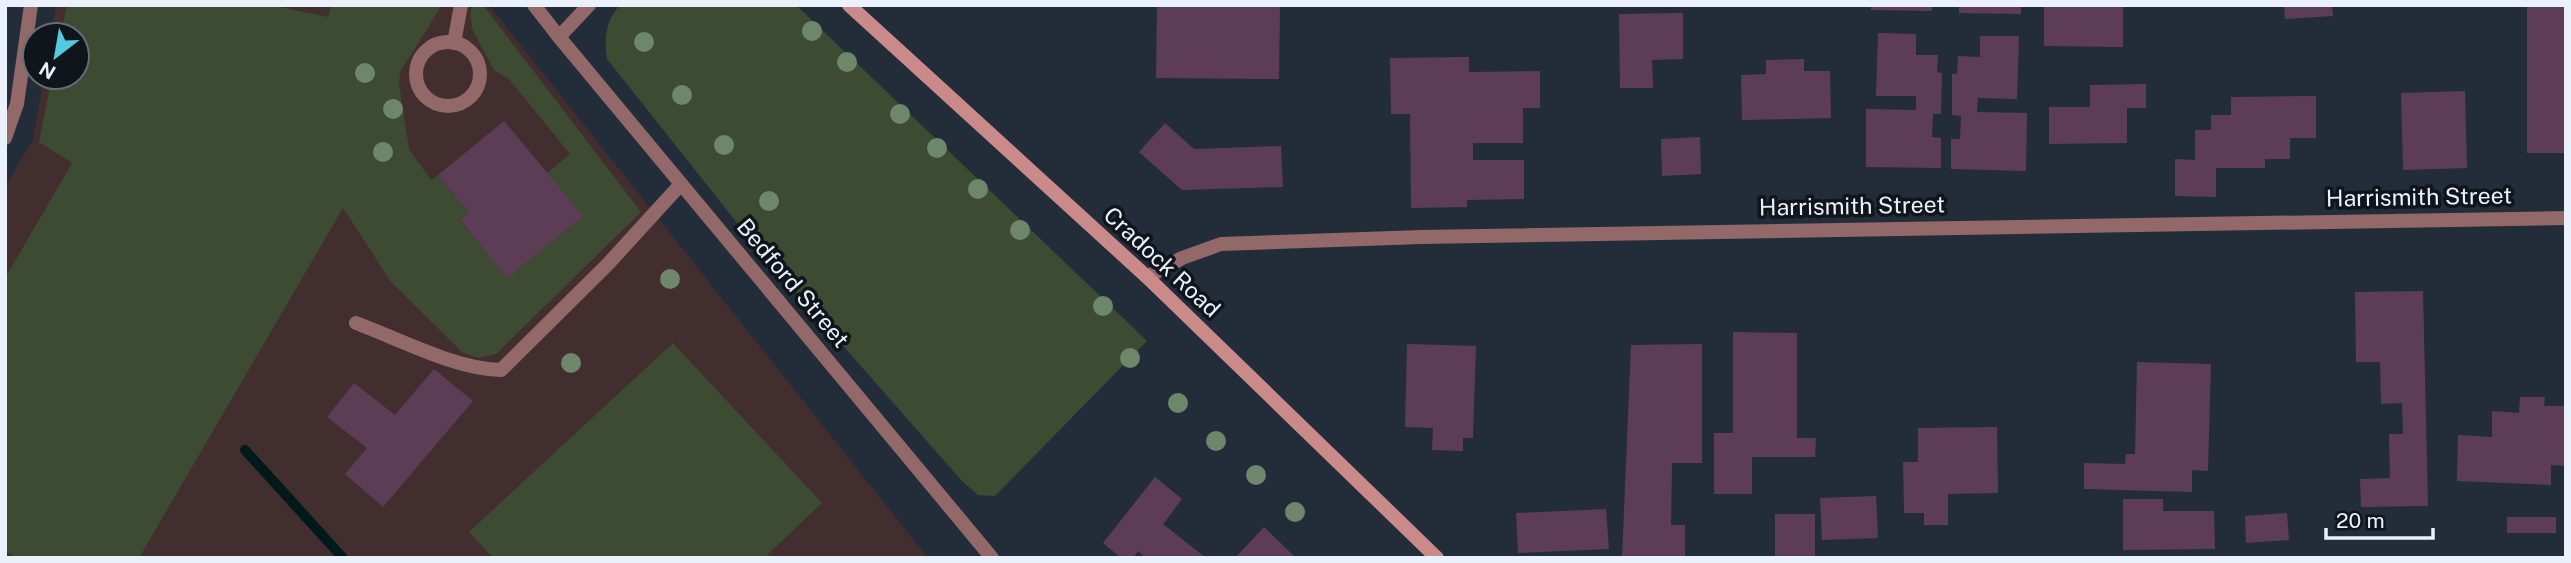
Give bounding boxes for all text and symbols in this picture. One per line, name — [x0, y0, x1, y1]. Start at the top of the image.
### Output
north arrow — [21, 21, 91, 91]
text: N — [35, 57, 59, 84]
street label: Harrismith Street — [2326, 181, 2512, 212]
street label: Harrismith Street — [1759, 190, 1945, 221]
street label: Cradock Road — [1099, 201, 1226, 322]
street label: Bedford Street — [732, 213, 855, 352]
scale bar — [2326, 496, 2433, 540]
text: 20 m — [2336, 508, 2385, 533]

